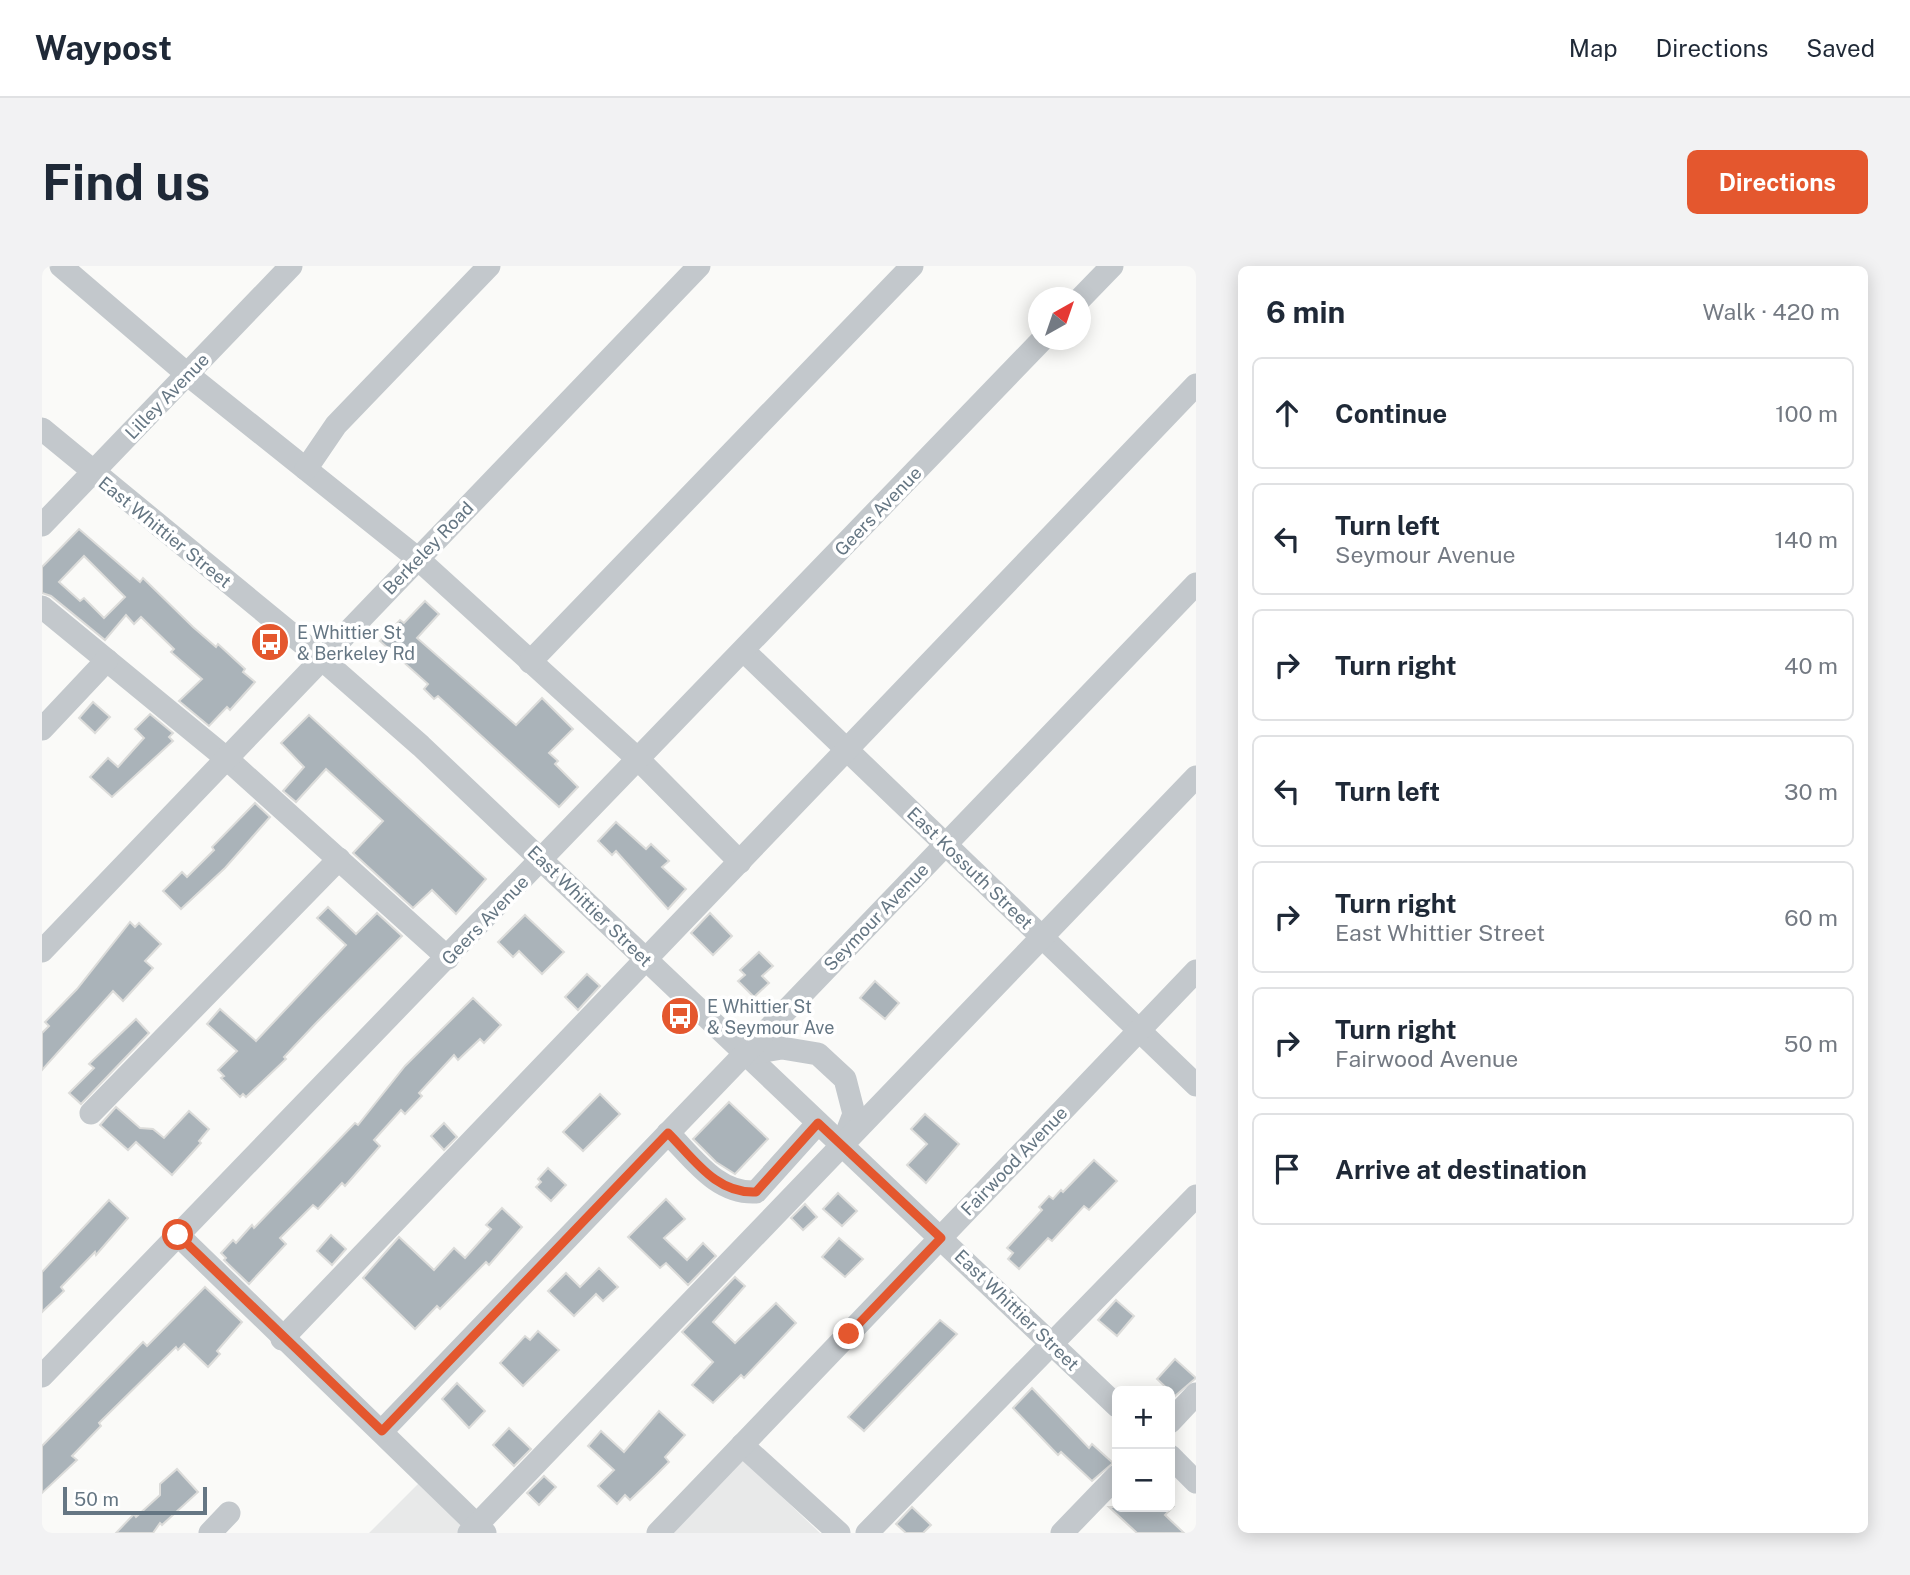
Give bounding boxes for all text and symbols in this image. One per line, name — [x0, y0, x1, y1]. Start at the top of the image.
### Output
text: Waypost — [35, 29, 172, 67]
text: Map — [1569, 34, 1618, 62]
text: Directions — [1656, 34, 1768, 62]
text: Saved — [1806, 34, 1875, 62]
button: Directions — [1687, 150, 1868, 214]
text: Find us — [42, 153, 210, 211]
north arrow — [1028, 287, 1091, 350]
text: 6 min — [1266, 294, 1345, 330]
text: Walk · 420 m — [1703, 298, 1840, 325]
street label: Lilley Avenue — [121, 349, 213, 443]
icon: ahead — [1268, 394, 1306, 432]
text: Continue — [1335, 398, 1447, 429]
text: 100 m — [1775, 400, 1838, 427]
street label: Geers Avenue — [830, 462, 926, 560]
street label: East Whittier Street — [94, 472, 236, 592]
street label: Berkeley Road — [378, 497, 478, 599]
text: Turn left — [1335, 510, 1440, 541]
icon: left — [1268, 520, 1306, 558]
text: 140 m — [1775, 526, 1838, 553]
text: Seymour Avenue — [1335, 541, 1516, 568]
bus stop icon: E Whittier St & Berkeley Rd — [249, 621, 291, 663]
place label: E Whittier St & Berkeley Rd — [297, 622, 415, 664]
icon: right — [1268, 646, 1306, 684]
text: Turn right — [1335, 650, 1457, 681]
text: 40 m — [1784, 652, 1838, 679]
icon: left — [1268, 772, 1306, 810]
text: Turn left — [1335, 776, 1440, 807]
text: 30 m — [1784, 778, 1838, 805]
street label: East Kossuth Street — [903, 803, 1037, 933]
street label: East Whittier Street — [524, 841, 656, 971]
street label: Seymour Avenue — [819, 859, 933, 975]
street label: Geers Avenue — [437, 871, 533, 969]
text: Turn right — [1335, 888, 1457, 919]
icon: right — [1268, 898, 1306, 936]
text: 60 m — [1784, 904, 1838, 931]
text: East Whittier Street — [1335, 919, 1545, 946]
bus stop icon: E Whittier St & Seymour Ave — [659, 995, 701, 1037]
place label: E Whittier St & Seymour Ave — [707, 996, 834, 1038]
text: Turn right — [1335, 1014, 1457, 1045]
icon: right — [1268, 1024, 1306, 1062]
text: 50 m — [1784, 1030, 1838, 1057]
text: Fairwood Avenue — [1335, 1045, 1518, 1072]
street label: Fairwood Avenue — [957, 1102, 1071, 1220]
icon: arrive — [1268, 1150, 1306, 1188]
text: Arrive at destination — [1335, 1154, 1587, 1185]
route start — [162, 1219, 193, 1250]
street label: East Whittier Street — [951, 1245, 1083, 1375]
route end — [833, 1318, 864, 1349]
map controls — [1112, 1386, 1175, 1512]
button: + — [1112, 1386, 1175, 1449]
button: − — [1112, 1449, 1175, 1512]
scale bar — [63, 1484, 206, 1516]
text: 50 m — [74, 1488, 119, 1510]

